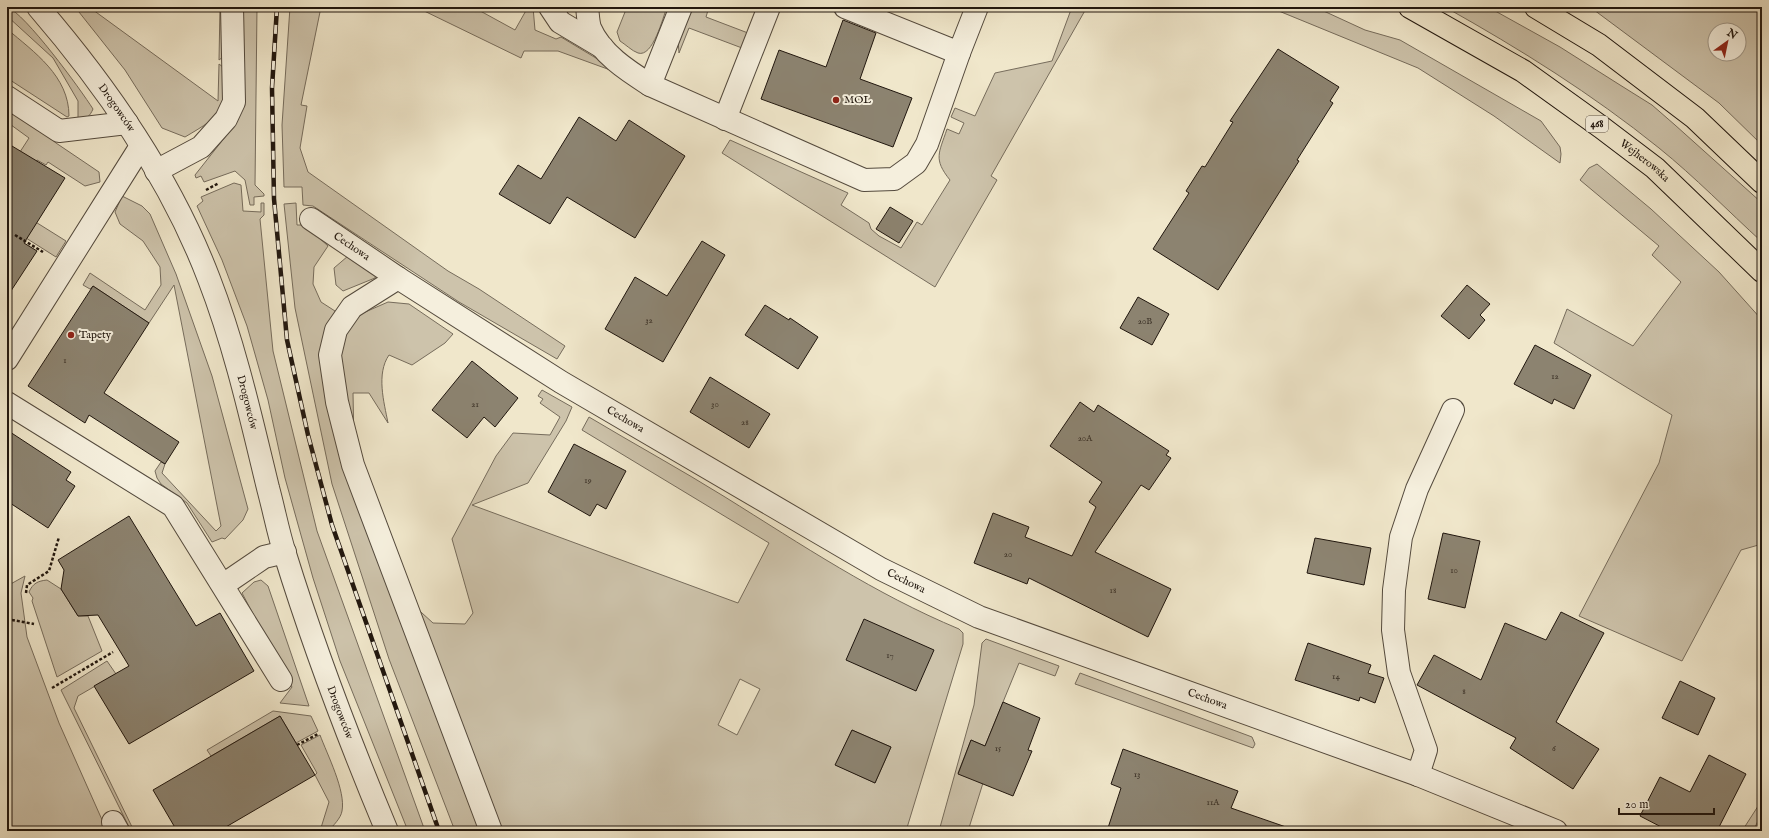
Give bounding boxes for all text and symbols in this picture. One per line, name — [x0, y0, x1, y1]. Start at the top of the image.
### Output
north arrow — [1707, 22, 1747, 62]
text: N — [1723, 25, 1740, 43]
street label: Drogowców — [95, 81, 138, 135]
place label: MOL — [844, 93, 871, 107]
marker: MOL — [831, 95, 841, 105]
road number: 468 — [1586, 116, 1608, 132]
street label: Wejherowska — [1617, 137, 1673, 185]
street label: Cechowa — [331, 229, 373, 264]
house number: 32 — [645, 315, 653, 326]
house number: 20B — [1138, 316, 1152, 327]
place label: Tapety — [79, 328, 112, 342]
marker: Tapety — [66, 330, 76, 340]
house number: 1 — [63, 355, 67, 366]
house number: 12 — [1551, 371, 1559, 382]
street label: Drogowców — [233, 374, 261, 432]
house number: 21 — [471, 399, 479, 410]
house number: 30 — [711, 399, 719, 410]
street label: Cechowa — [604, 403, 647, 436]
house number: 28 — [741, 417, 749, 428]
house number: 20A — [1078, 433, 1093, 444]
house number: 19 — [584, 475, 592, 486]
house number: 20 — [1004, 549, 1012, 560]
house number: 10 — [1450, 565, 1458, 576]
street label: Cechowa — [884, 566, 928, 597]
house number: 18 — [1110, 585, 1117, 596]
house number: 17 — [886, 650, 894, 661]
house number: 14 — [1332, 671, 1340, 682]
street label: Drogowców — [323, 684, 356, 742]
street label: Cechowa — [1186, 686, 1229, 713]
house number: 8 — [1462, 686, 1466, 697]
house number: 15 — [995, 743, 1002, 754]
house number: 6 — [1552, 743, 1556, 754]
house number: 13 — [1134, 769, 1140, 780]
scale bar — [1619, 790, 1714, 816]
house number: 11A — [1207, 797, 1220, 808]
text: 20 m — [1625, 797, 1648, 812]

